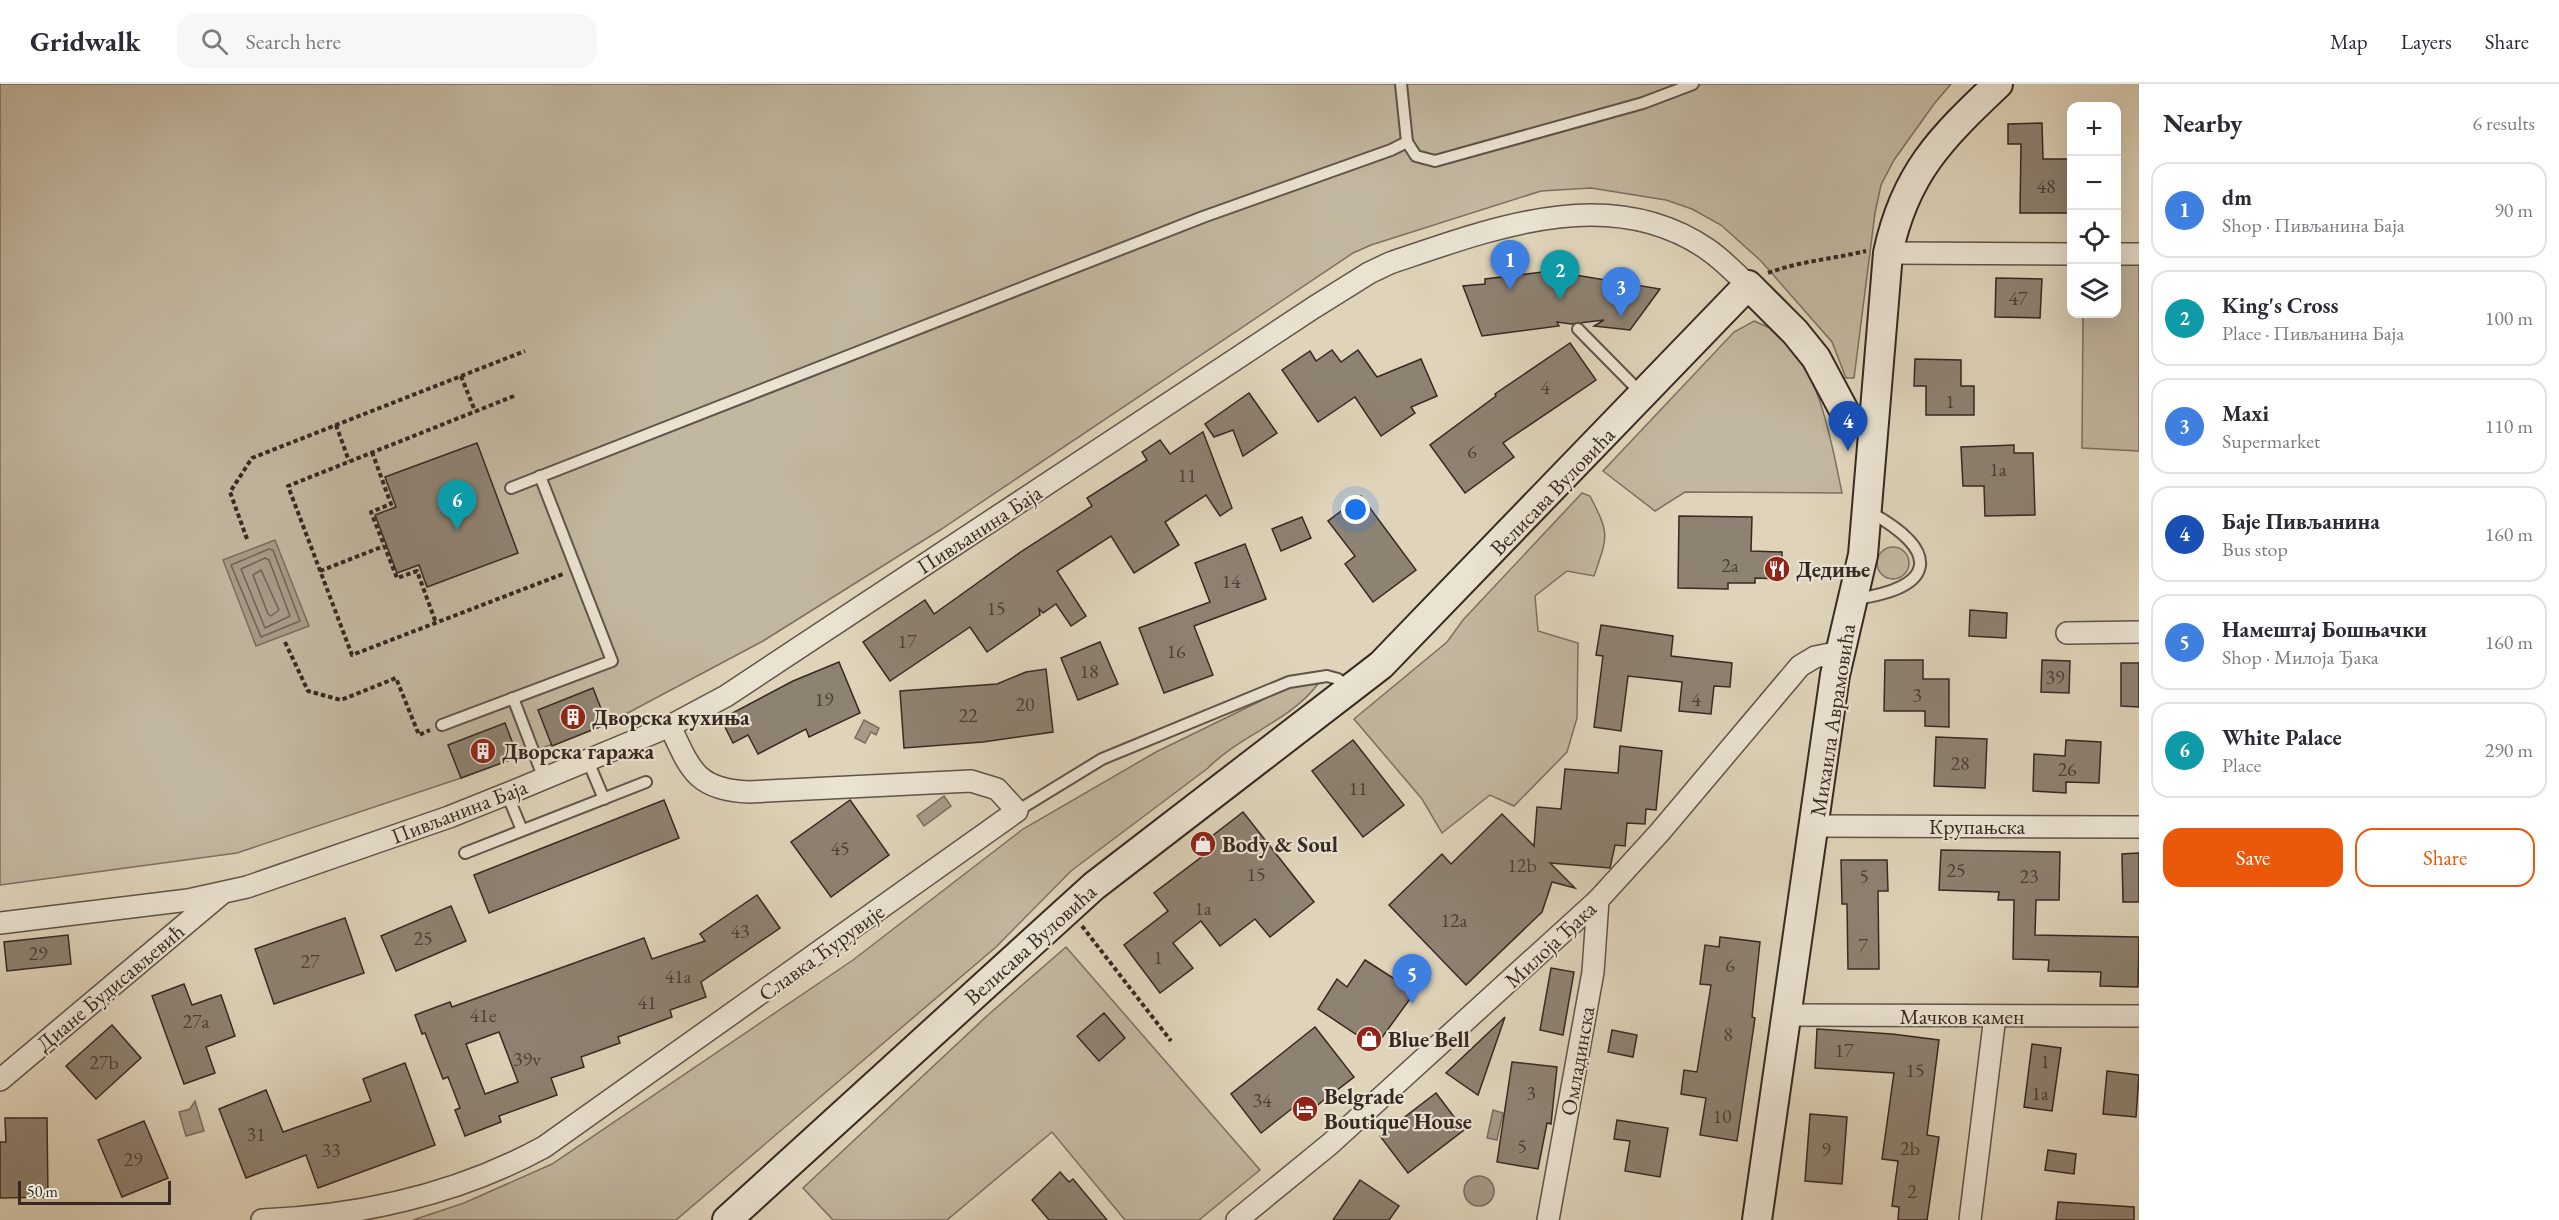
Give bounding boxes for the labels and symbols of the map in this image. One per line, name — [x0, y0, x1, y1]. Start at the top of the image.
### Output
house number: 48 — [2036, 173, 2056, 199]
pin: 1 — [1490, 240, 1530, 290]
pin: 2 — [1540, 250, 1580, 300]
pin: 3 — [1602, 268, 1640, 317]
house number: 47 — [2008, 285, 2028, 311]
house number: 4 — [1540, 374, 1550, 400]
house number: 1 — [1945, 388, 1955, 414]
pin: 4 — [1828, 402, 1868, 451]
street label: Велисава Вуловића — [1484, 421, 1621, 562]
house number: 6 — [1467, 438, 1477, 464]
house number: 1a — [1989, 456, 2007, 482]
house number: 11 — [1177, 462, 1197, 488]
street label: Пивљанина Баја — [911, 478, 1048, 581]
pin: 6 — [438, 480, 476, 530]
your location — [1341, 495, 1370, 524]
house number: 2a — [1721, 552, 1739, 578]
restaurant icon: Дедиње — [1762, 554, 1792, 584]
place label: Дедиње — [1796, 555, 1870, 584]
house number: 14 — [1221, 568, 1241, 594]
house number: 15 — [986, 595, 1006, 621]
street label: Михаила Аврамовића — [1803, 621, 1862, 819]
house number: 17 — [897, 628, 917, 654]
house number: 16 — [1166, 638, 1186, 664]
house number: 18 — [1079, 658, 1099, 684]
house number: 39 — [2045, 664, 2065, 690]
house number: 3 — [1912, 682, 1922, 708]
house number: 19 — [814, 686, 834, 712]
house number: 4 — [1691, 686, 1701, 712]
house number: 20 — [1015, 691, 1035, 717]
building icon: Дворска кухиња — [558, 702, 588, 732]
house number: 22 — [958, 702, 978, 728]
place label: Дворска кухиња — [592, 703, 750, 732]
building icon: Дворска гаража — [468, 736, 498, 766]
place label: Дворска гаража — [502, 737, 655, 766]
house number: 28 — [1950, 750, 1970, 776]
house number: 26 — [2057, 756, 2077, 782]
street label: Пивљанина Баја — [387, 772, 532, 851]
house number: 11 — [1348, 775, 1368, 801]
street label: Крупањска — [1929, 812, 2026, 841]
shop icon: Body & Soul — [1188, 829, 1218, 859]
place label: Body & Soul — [1222, 830, 1338, 859]
house number: 45 — [830, 835, 850, 861]
house number: 12b — [1507, 852, 1537, 878]
house number: 25 — [1946, 857, 1966, 883]
house number: 15 — [1246, 861, 1266, 887]
house number: 5 — [1859, 863, 1869, 889]
house number: 23 — [2019, 863, 2039, 889]
street label: Велисава Вуловића — [958, 877, 1103, 1011]
street label: Милоја Ђака — [1498, 894, 1603, 994]
house number: 1a — [1194, 895, 1212, 921]
street label: Славка Ћурувије — [752, 897, 890, 1008]
house number: 12a — [1440, 907, 1468, 933]
street label: Диане Будисављевић — [30, 917, 190, 1058]
house number: 43 — [730, 918, 750, 944]
house number: 25 — [413, 925, 433, 951]
house number: 7 — [1858, 932, 1868, 958]
house number: 29 — [28, 940, 48, 966]
house number: 1 — [1153, 944, 1163, 970]
house number: 27 — [300, 948, 320, 974]
house number: 6 — [1725, 952, 1735, 978]
pin: 5 — [1392, 954, 1432, 1004]
house number: 41a — [664, 963, 692, 989]
house number: 41 — [637, 989, 657, 1015]
house number: 41e — [470, 1002, 497, 1028]
street label: Мачков камен — [1899, 1002, 2025, 1031]
street label: Омладинска — [1554, 1004, 1601, 1118]
house number: 27a — [182, 1008, 210, 1034]
house number: 8 — [1723, 1021, 1733, 1047]
shop icon: Blue Bell — [1354, 1024, 1384, 1054]
place label: Blue Bell — [1388, 1025, 1470, 1054]
house number: 17 — [1834, 1037, 1854, 1063]
house number: 39v — [513, 1046, 541, 1072]
house number: 1 — [2040, 1048, 2050, 1074]
house number: 27b — [89, 1049, 119, 1075]
house number: 15 — [1905, 1057, 1925, 1083]
house number: 3 — [1526, 1080, 1536, 1106]
house number: 1a — [2031, 1080, 2049, 1106]
place label: Belgrade Boutique House — [1324, 1082, 1472, 1136]
house number: 34 — [1252, 1087, 1272, 1113]
hotel icon: Belgrade Boutique House — [1290, 1094, 1320, 1124]
house number: 10 — [1712, 1103, 1732, 1129]
house number: 31 — [246, 1121, 266, 1147]
house number: 5 — [1517, 1133, 1527, 1159]
house number: 2b — [1900, 1135, 1920, 1161]
house number: 9 — [1821, 1136, 1831, 1162]
house number: 33 — [321, 1137, 341, 1163]
house number: 29 — [123, 1146, 143, 1172]
scale bar — [18, 1178, 171, 1206]
house number: 2 — [1907, 1178, 1917, 1204]

